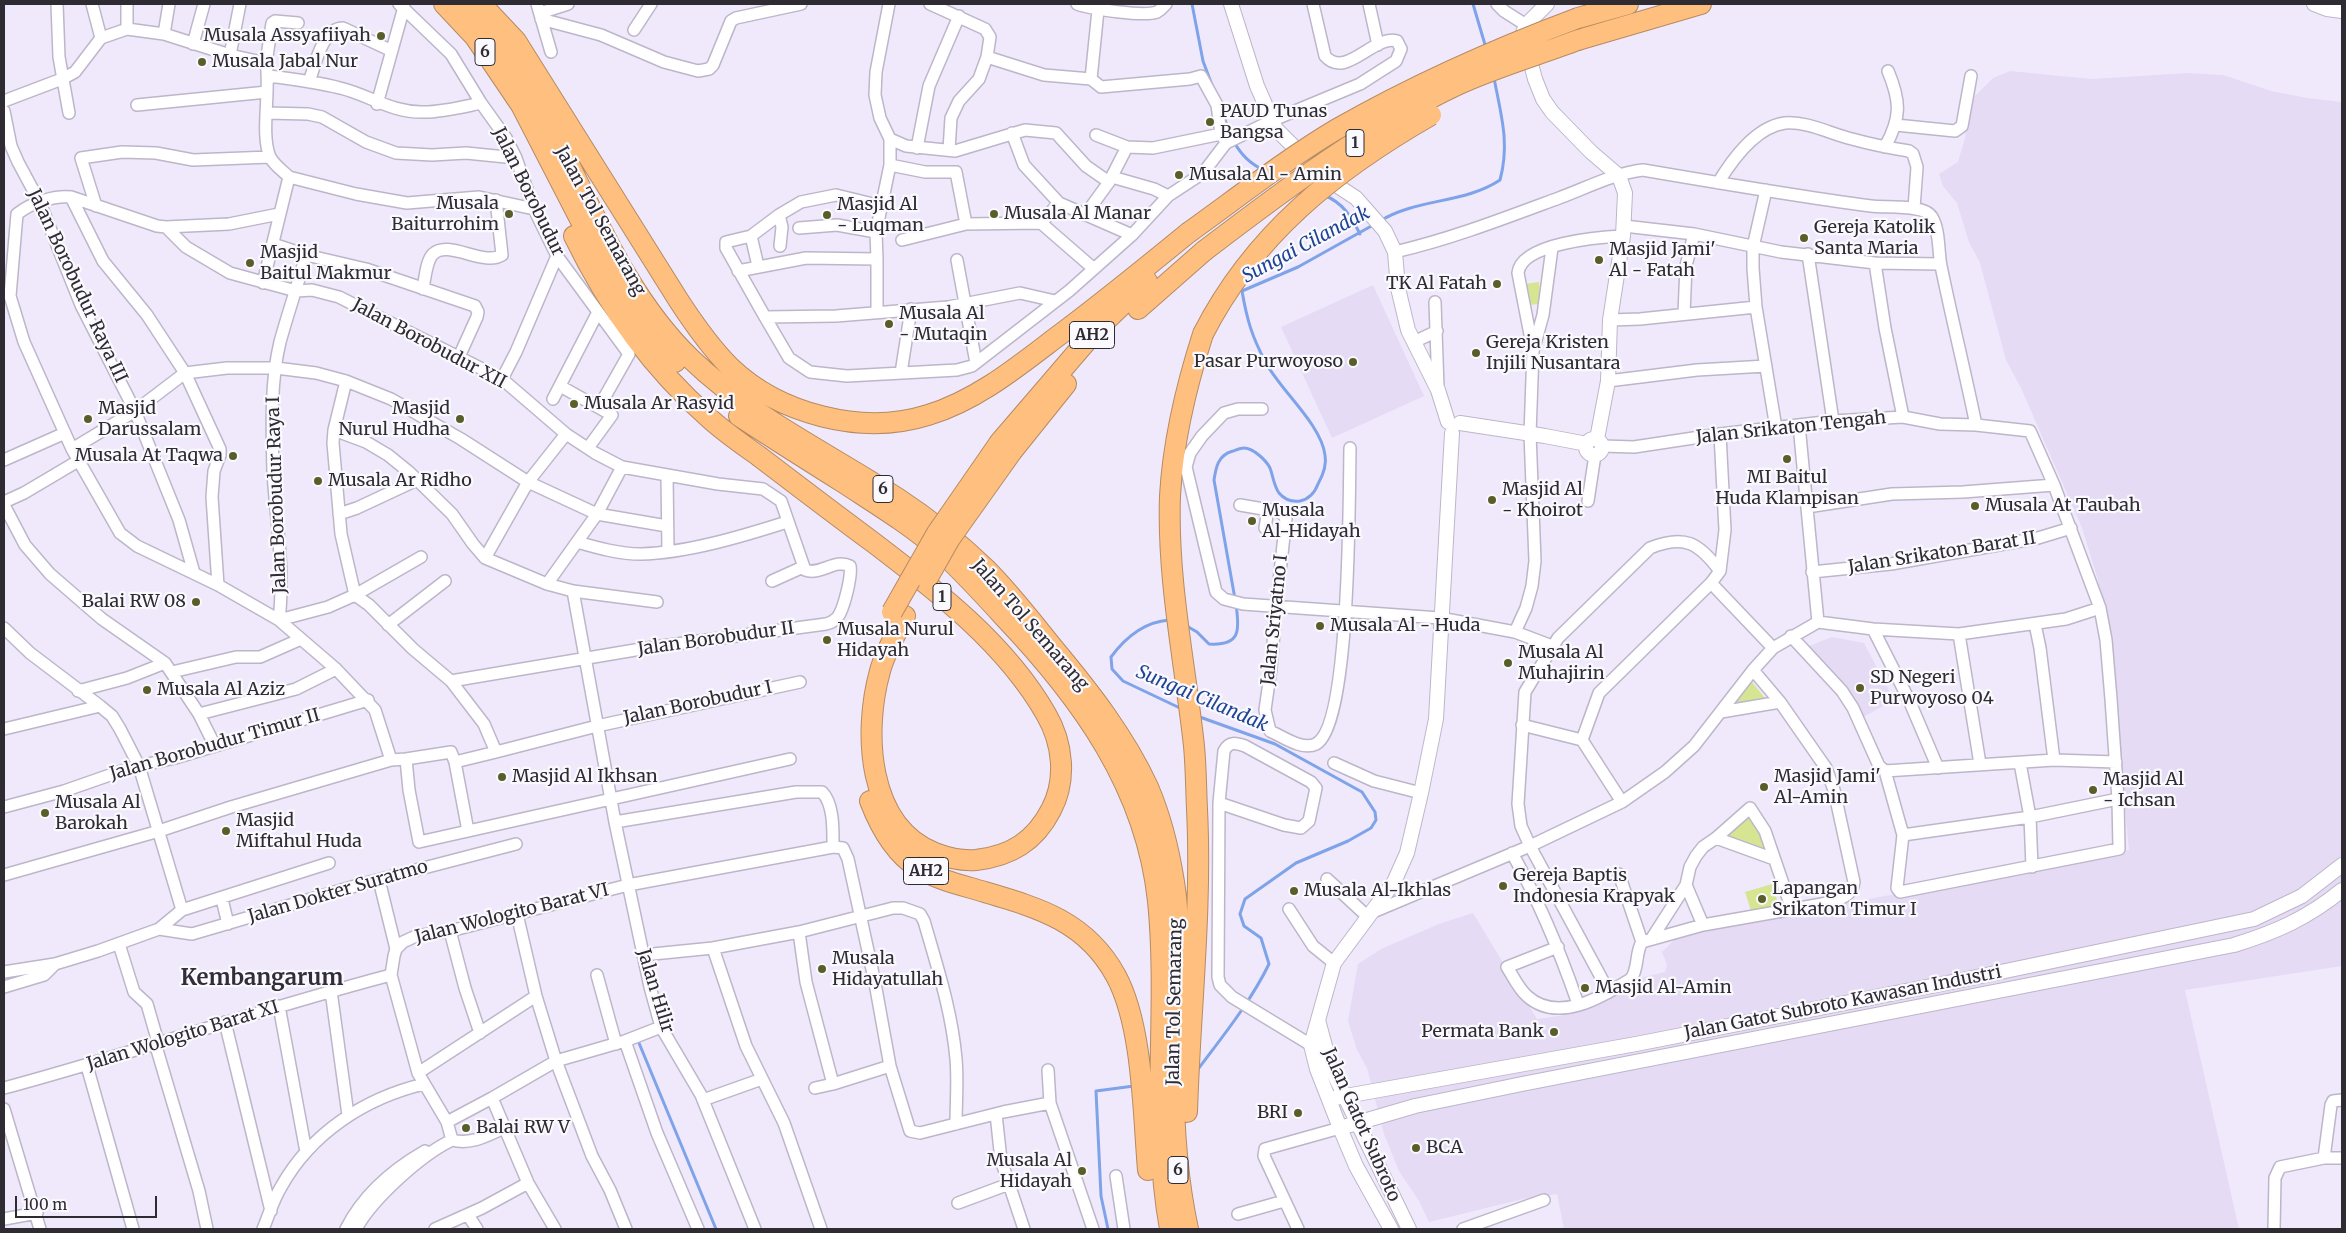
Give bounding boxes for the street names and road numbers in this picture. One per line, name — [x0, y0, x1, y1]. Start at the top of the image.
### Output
road number: 6 — [475, 38, 495, 66]
street label: Jalan Borobudur — [488, 124, 568, 260]
road number: 1 — [1346, 130, 1364, 156]
street label: Jalan Tol Semarang — [550, 143, 650, 299]
street label: Jalan Borobudur Raya III — [23, 186, 131, 386]
street label: Jalan Borobudur XII — [348, 294, 510, 394]
road number: AH2 — [1070, 322, 1114, 348]
street label: Jalan Borobudur Raya I — [263, 396, 291, 594]
street label: Jalan Srikaton Tengah — [1695, 407, 1887, 449]
road number: 6 — [873, 476, 893, 502]
street label: Jalan Srikaton Barat II — [1846, 527, 2038, 579]
street label: Jalan Sriyatno I — [1257, 553, 1293, 687]
street label: Jalan Tol Semarang — [967, 555, 1093, 695]
road number: 1 — [933, 584, 951, 610]
street label: Jalan Borobudur II — [636, 617, 796, 661]
street label: Jalan Borobudur I — [622, 677, 774, 729]
street label: Jalan Borobudur Timur II — [107, 705, 323, 785]
street label: Jalan Dokter Suratmo — [246, 856, 430, 928]
road number: AH2 — [904, 858, 948, 884]
street label: Jalan Wologito Barat VI — [413, 879, 611, 949]
street label: Jalan Tol Semarang — [1163, 918, 1187, 1086]
street label: Jalan Hilir — [632, 946, 678, 1036]
street label: Jalan Gatot Subroto Kawasan Industri — [1683, 962, 2003, 1044]
street label: Jalan Wologito Barat XI — [84, 996, 282, 1076]
street label: Jalan Gatot Subroto — [1317, 1045, 1405, 1205]
road number: 6 — [1168, 1156, 1188, 1184]

